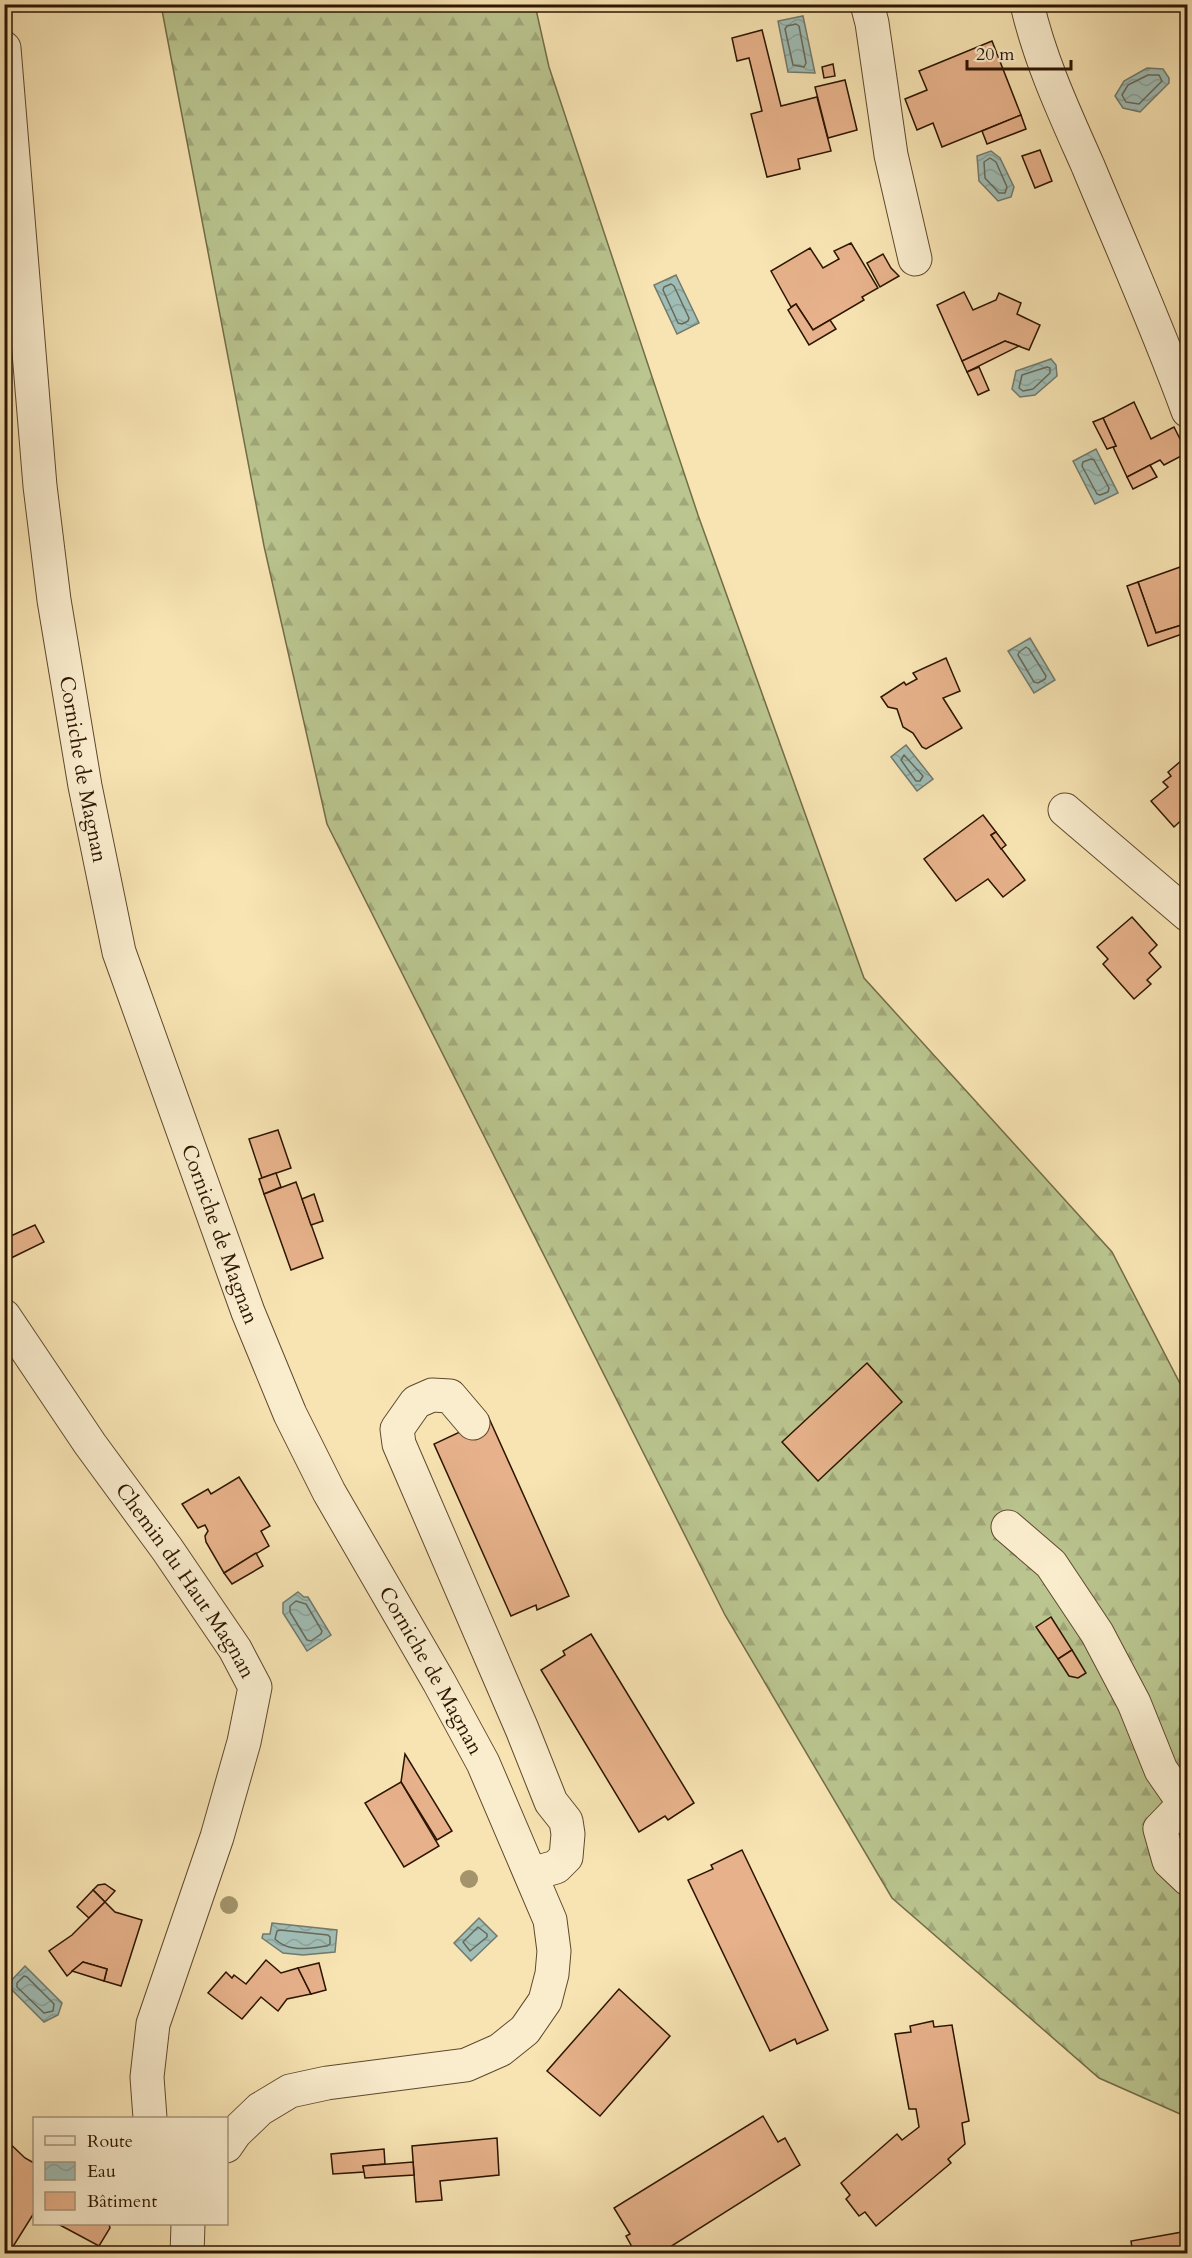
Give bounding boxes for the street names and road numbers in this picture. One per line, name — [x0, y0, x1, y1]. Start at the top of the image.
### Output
street label: Corniche de Magnan — [52, 674, 114, 865]
street label: Corniche de Magnan — [174, 1140, 265, 1329]
street label: Chemin du Haut Magnan — [108, 1477, 262, 1684]
street label: Corniche de Magnan — [372, 1581, 490, 1760]

